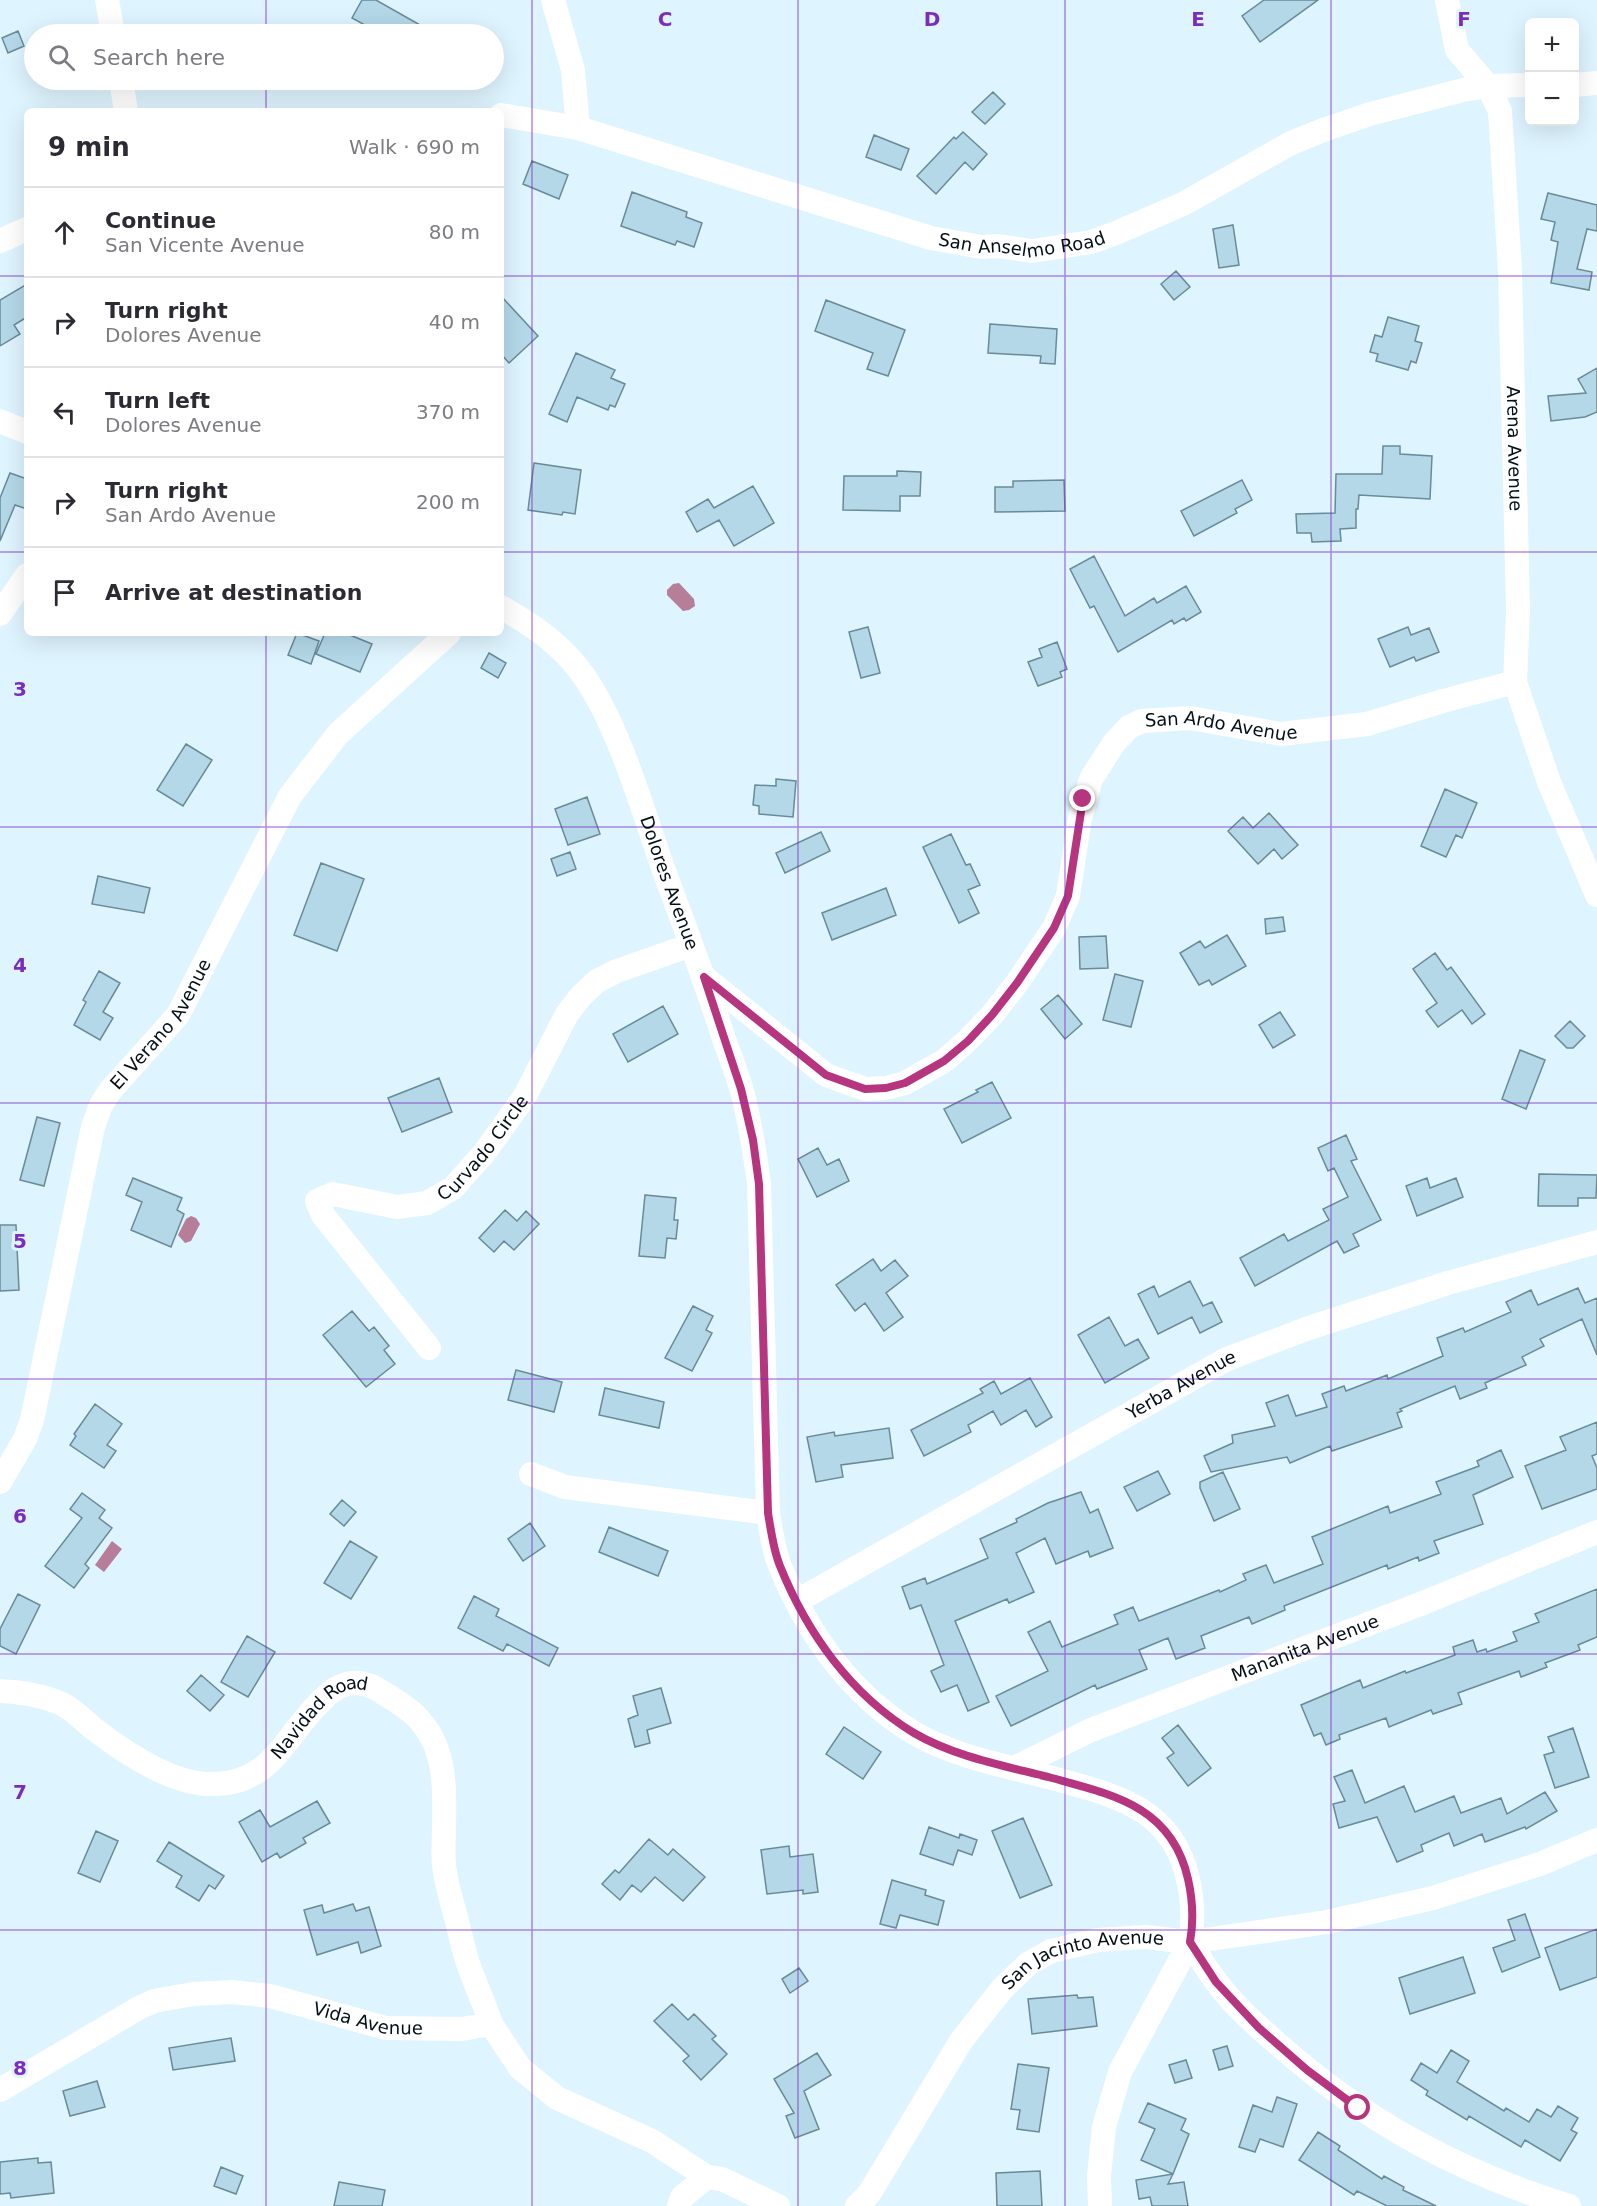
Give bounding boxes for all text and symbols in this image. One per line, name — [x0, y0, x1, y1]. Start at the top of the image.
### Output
text: C — [658, 7, 672, 31]
text: D — [924, 7, 940, 31]
text: E — [1191, 7, 1205, 31]
text: F — [1457, 7, 1471, 31]
map controls — [1525, 18, 1579, 126]
button: + — [1525, 18, 1579, 72]
search box — [24, 24, 504, 90]
icon: search — [45, 41, 78, 74]
text: Search here — [93, 45, 225, 70]
button: − — [1525, 72, 1579, 126]
text: 9 min — [48, 132, 130, 162]
text: Walk · 690 m — [349, 135, 480, 159]
text: Continue — [105, 208, 216, 233]
icon: ahead — [48, 216, 81, 249]
text: 80 m — [429, 220, 480, 244]
street label: San Anselmo Road — [937, 227, 1108, 262]
text: San Vicente Avenue — [105, 233, 305, 257]
text: Turn right — [105, 298, 228, 323]
icon: right — [48, 306, 81, 339]
text: 40 m — [429, 310, 480, 334]
text: Dolores Avenue — [105, 323, 262, 347]
street label: Arena Avenue — [1503, 385, 1527, 511]
text: Turn left — [105, 388, 210, 413]
icon: left — [48, 396, 81, 429]
text: 370 m — [416, 400, 480, 424]
text: Dolores Avenue — [105, 413, 262, 437]
text: Turn right — [105, 478, 228, 503]
icon: right — [48, 486, 81, 519]
text: 200 m — [416, 490, 480, 514]
text: San Ardo Avenue — [105, 503, 276, 527]
icon: arrive — [48, 576, 81, 609]
text: Arrive at destination — [105, 580, 362, 605]
text: 3 — [13, 677, 27, 701]
street label: San Ardo Avenue — [1144, 706, 1298, 745]
route end — [1069, 785, 1095, 811]
street label: Dolores Avenue — [636, 813, 703, 953]
text: 4 — [13, 953, 27, 977]
street label: El Verano Avenue — [106, 955, 215, 1093]
street label: Curvado Circle — [433, 1091, 532, 1205]
text: 5 — [13, 1229, 27, 1253]
street label: Yerba Avenue — [1122, 1346, 1239, 1424]
text: 6 — [13, 1504, 27, 1528]
street label: Mananita Avenue — [1228, 1610, 1382, 1685]
street label: Navidad Road — [266, 1672, 370, 1763]
text: 7 — [13, 1780, 27, 1804]
street label: San Jacinto Avenue — [997, 1926, 1165, 1994]
street label: Vida Avenue — [311, 1997, 423, 2038]
text: 8 — [13, 2056, 27, 2080]
route start — [1344, 2094, 1370, 2120]

